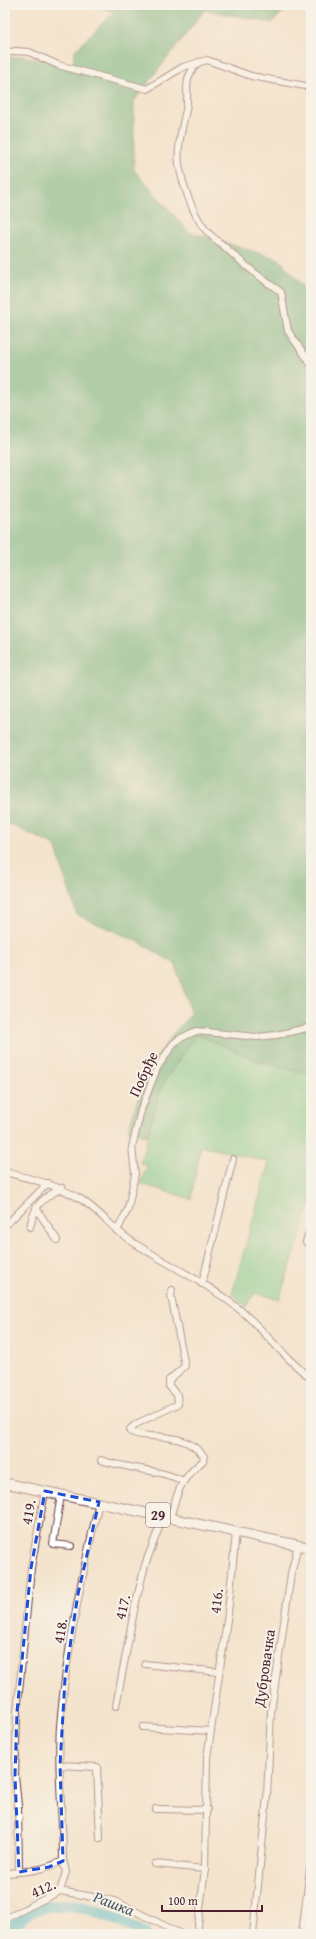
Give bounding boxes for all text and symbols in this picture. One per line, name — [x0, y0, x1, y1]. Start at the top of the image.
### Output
street label: Побрђе — [123, 1048, 163, 1100]
street label: 419. — [15, 1498, 41, 1526]
road number: 29 — [146, 1503, 170, 1527]
street label: 416. — [204, 1587, 228, 1615]
street label: 417. — [109, 1592, 135, 1622]
street label: 418. — [48, 1617, 72, 1645]
street label: Дубровачка — [248, 1627, 280, 1709]
street label: 412. — [27, 1873, 59, 1903]
water label: Рашка — [89, 1884, 139, 1922]
scale bar — [162, 1887, 262, 1913]
text: 100 m — [168, 1892, 198, 1909]

